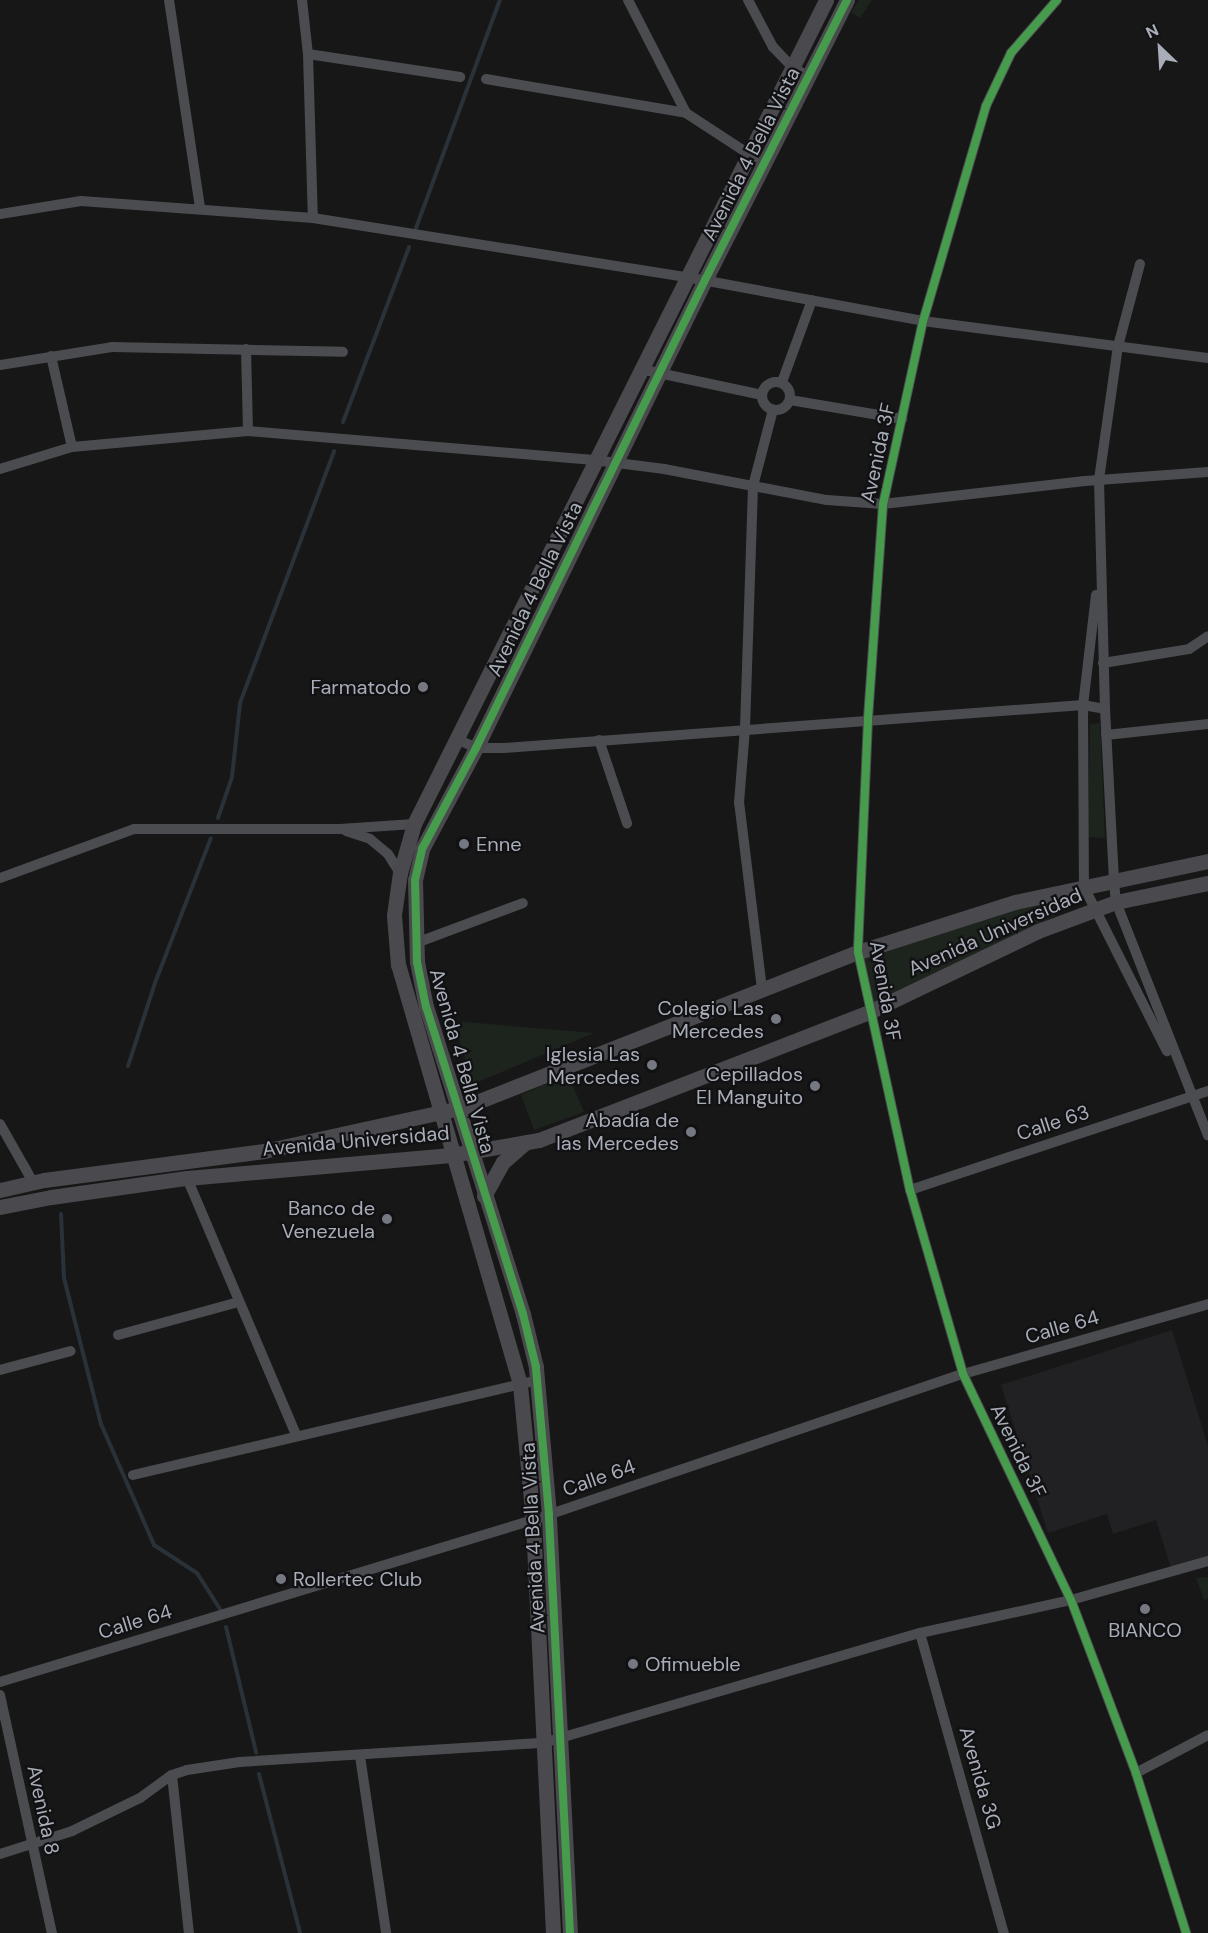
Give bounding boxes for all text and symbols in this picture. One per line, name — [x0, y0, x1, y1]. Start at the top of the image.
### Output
north arrow — [1130, 18, 1190, 78]
text: N — [1142, 19, 1162, 43]
street label: Avenida 4 Bella Vista — [697, 63, 805, 245]
street label: Avenida 3F — [856, 401, 900, 505]
street label: Avenida 4 Bella Vista — [482, 498, 588, 680]
place label: Farmatodo — [310, 675, 411, 699]
marker: Farmatodo — [416, 680, 430, 694]
place label: Enne — [476, 832, 522, 856]
marker: Enne — [457, 837, 471, 851]
street label: Avenida Universidad — [904, 883, 1086, 981]
street label: Avenida 3F — [864, 939, 906, 1043]
street label: Avenida 4 Bella Vista — [424, 966, 500, 1156]
place label: Colegio Las Mercedes — [657, 996, 764, 1043]
marker: Colegio Las Mercedes — [769, 1012, 783, 1026]
place label: Iglesia Las Mercedes — [546, 1042, 640, 1089]
marker: Iglesia Las Mercedes — [645, 1058, 659, 1072]
place label: Cepillados El Manguito — [696, 1062, 803, 1109]
marker: Cepillados El Manguito — [808, 1079, 822, 1093]
street label: Calle 63 — [1014, 1100, 1092, 1146]
place label: Abadía de las Mercedes — [556, 1108, 679, 1155]
street label: Avenida Universidad — [261, 1121, 451, 1161]
marker: Abadía de las Mercedes — [684, 1125, 698, 1139]
place label: Banco de Venezuela — [281, 1196, 375, 1243]
marker: Banco de Venezuela — [380, 1212, 394, 1226]
street label: Calle 64 — [1022, 1305, 1102, 1349]
street label: Avenida 3F — [985, 1400, 1051, 1502]
street label: Avenida 4 Bella Vista — [516, 1442, 550, 1634]
street label: Calle 64 — [559, 1454, 639, 1502]
place label: Rollertec Club — [293, 1567, 422, 1591]
marker: Rollertec Club — [274, 1572, 288, 1586]
street label: Calle 64 — [95, 1599, 175, 1645]
marker: BIANCO — [1138, 1602, 1152, 1616]
place label: BIANCO — [1108, 1618, 1182, 1642]
place label: Ofimueble — [645, 1652, 741, 1676]
marker: Ofimueble — [626, 1657, 640, 1671]
street label: Avenida 3G — [954, 1724, 1006, 1832]
street label: Avenida 8 — [22, 1763, 64, 1857]

